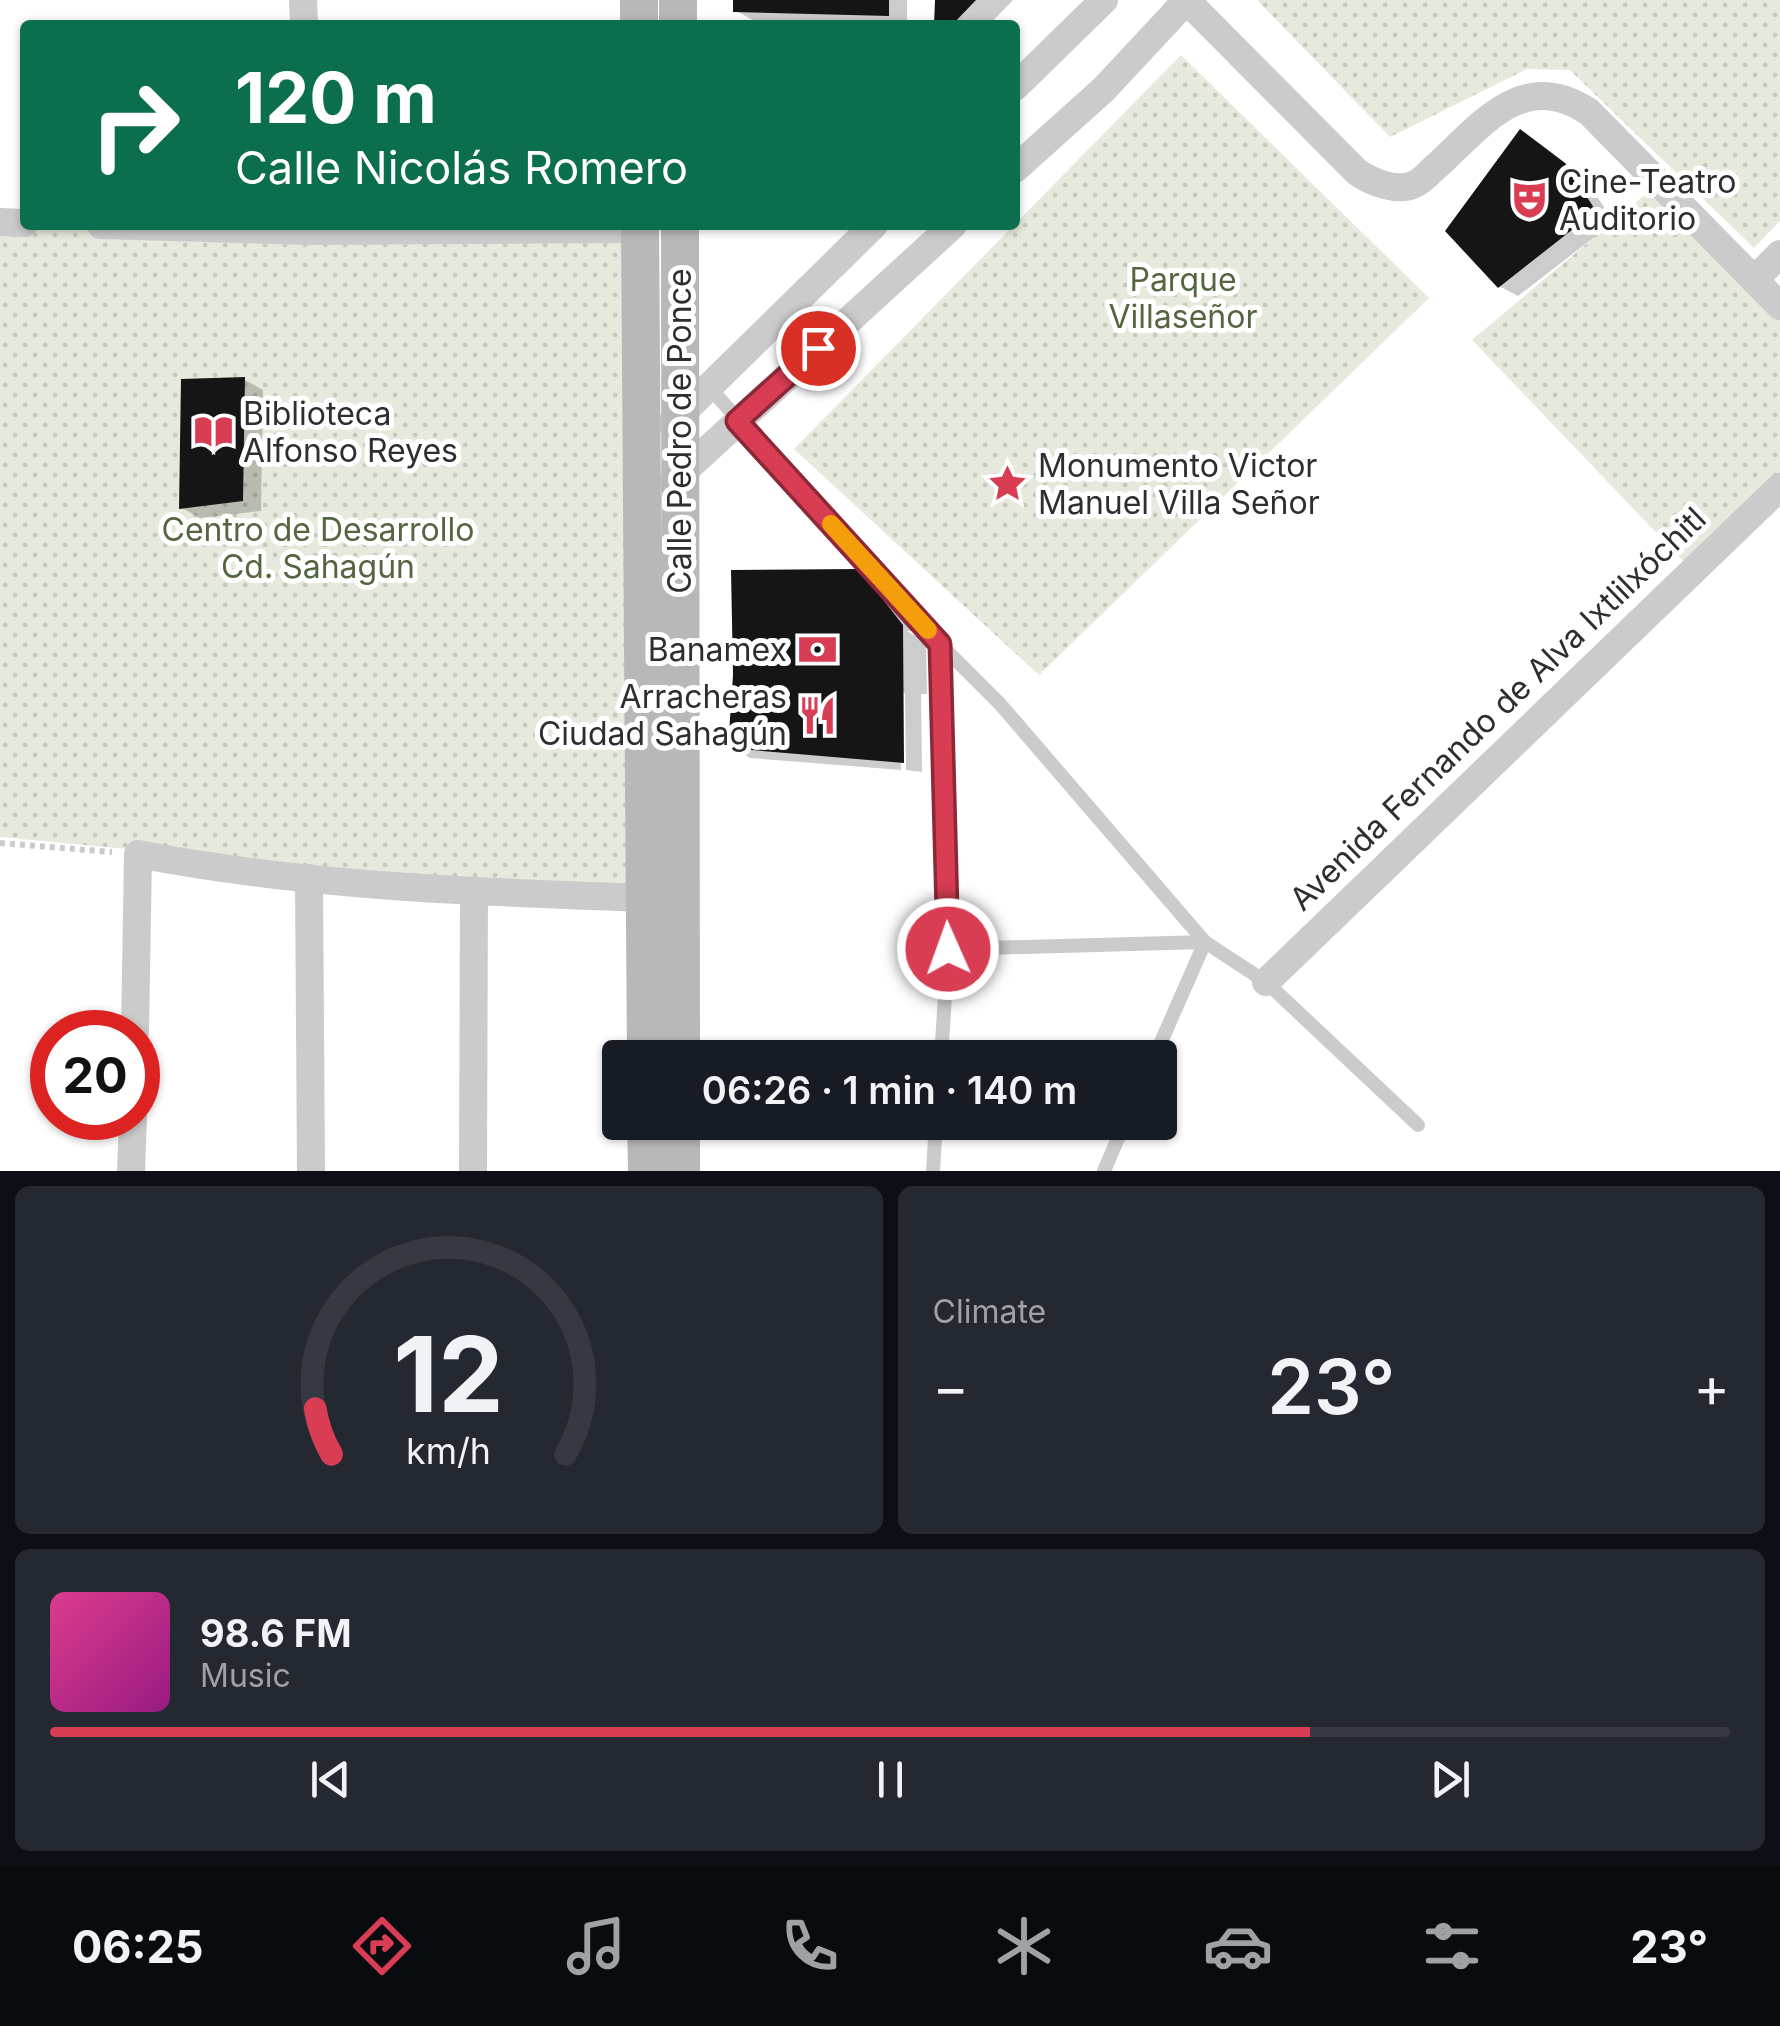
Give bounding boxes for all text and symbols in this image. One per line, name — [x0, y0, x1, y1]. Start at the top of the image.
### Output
text: 120 m — [235, 55, 437, 140]
icon: right — [70, 60, 200, 190]
text: Calle Nicolás Romero — [235, 140, 688, 195]
place label: Cine-Teatro Auditorio — [1559, 162, 1736, 238]
theatre icon: Cine-Teatro Auditorio — [1508, 179, 1550, 221]
park label: Parque Villaseñor — [1109, 260, 1257, 336]
street label: Calle Pedro de Ponce — [660, 268, 699, 594]
pin — [776, 306, 861, 391]
icon: arrive — [791, 321, 846, 376]
place label: Biblioteca Alfonso Reyes — [243, 394, 458, 470]
library icon: Biblioteca Alfonso Reyes — [192, 411, 234, 453]
place label: Monumento Victor Manuel Villa Señor — [1038, 446, 1320, 522]
place icon: Monumento Victor Manuel Villa Señor — [987, 463, 1029, 505]
street label: Avenida Fernando de Alva Ixtlilxóchitl — [1282, 499, 1714, 918]
park label: Centro de Desarrollo Cd. Sahagún — [162, 510, 474, 586]
bank icon: Banamex — [796, 629, 838, 671]
place label: Banamex — [648, 630, 787, 669]
place label: Arracheras Ciudad Sahagún — [538, 677, 787, 753]
restaurant icon: Arracheras Ciudad Sahagún — [796, 694, 838, 736]
position arrow — [896, 897, 1000, 1001]
speed limit sign: 20 — [30, 1010, 160, 1140]
text: 06:26 · 1 min · 140 m — [702, 1067, 1077, 1113]
text: Climate — [933, 1292, 1046, 1331]
text: 12 — [394, 1311, 504, 1437]
text: 23° — [1267, 1341, 1395, 1432]
text: − — [933, 1354, 969, 1420]
text: + — [1694, 1354, 1730, 1420]
text: km/h — [406, 1429, 491, 1473]
text: 98.6 FM — [200, 1610, 352, 1656]
text: Music — [200, 1656, 291, 1695]
icon: previous — [303, 1752, 358, 1807]
icon: pause — [863, 1752, 918, 1807]
icon: next — [1423, 1752, 1478, 1807]
icon: directions — [347, 1911, 417, 1981]
icon: music — [561, 1911, 631, 1981]
icon: phone — [775, 1911, 845, 1981]
icon: climate — [989, 1911, 1059, 1981]
icon: car — [1203, 1911, 1273, 1981]
icon: filters — [1417, 1911, 1487, 1981]
text: 06:25 — [72, 1919, 204, 1974]
text: 23° — [1630, 1919, 1708, 1974]

